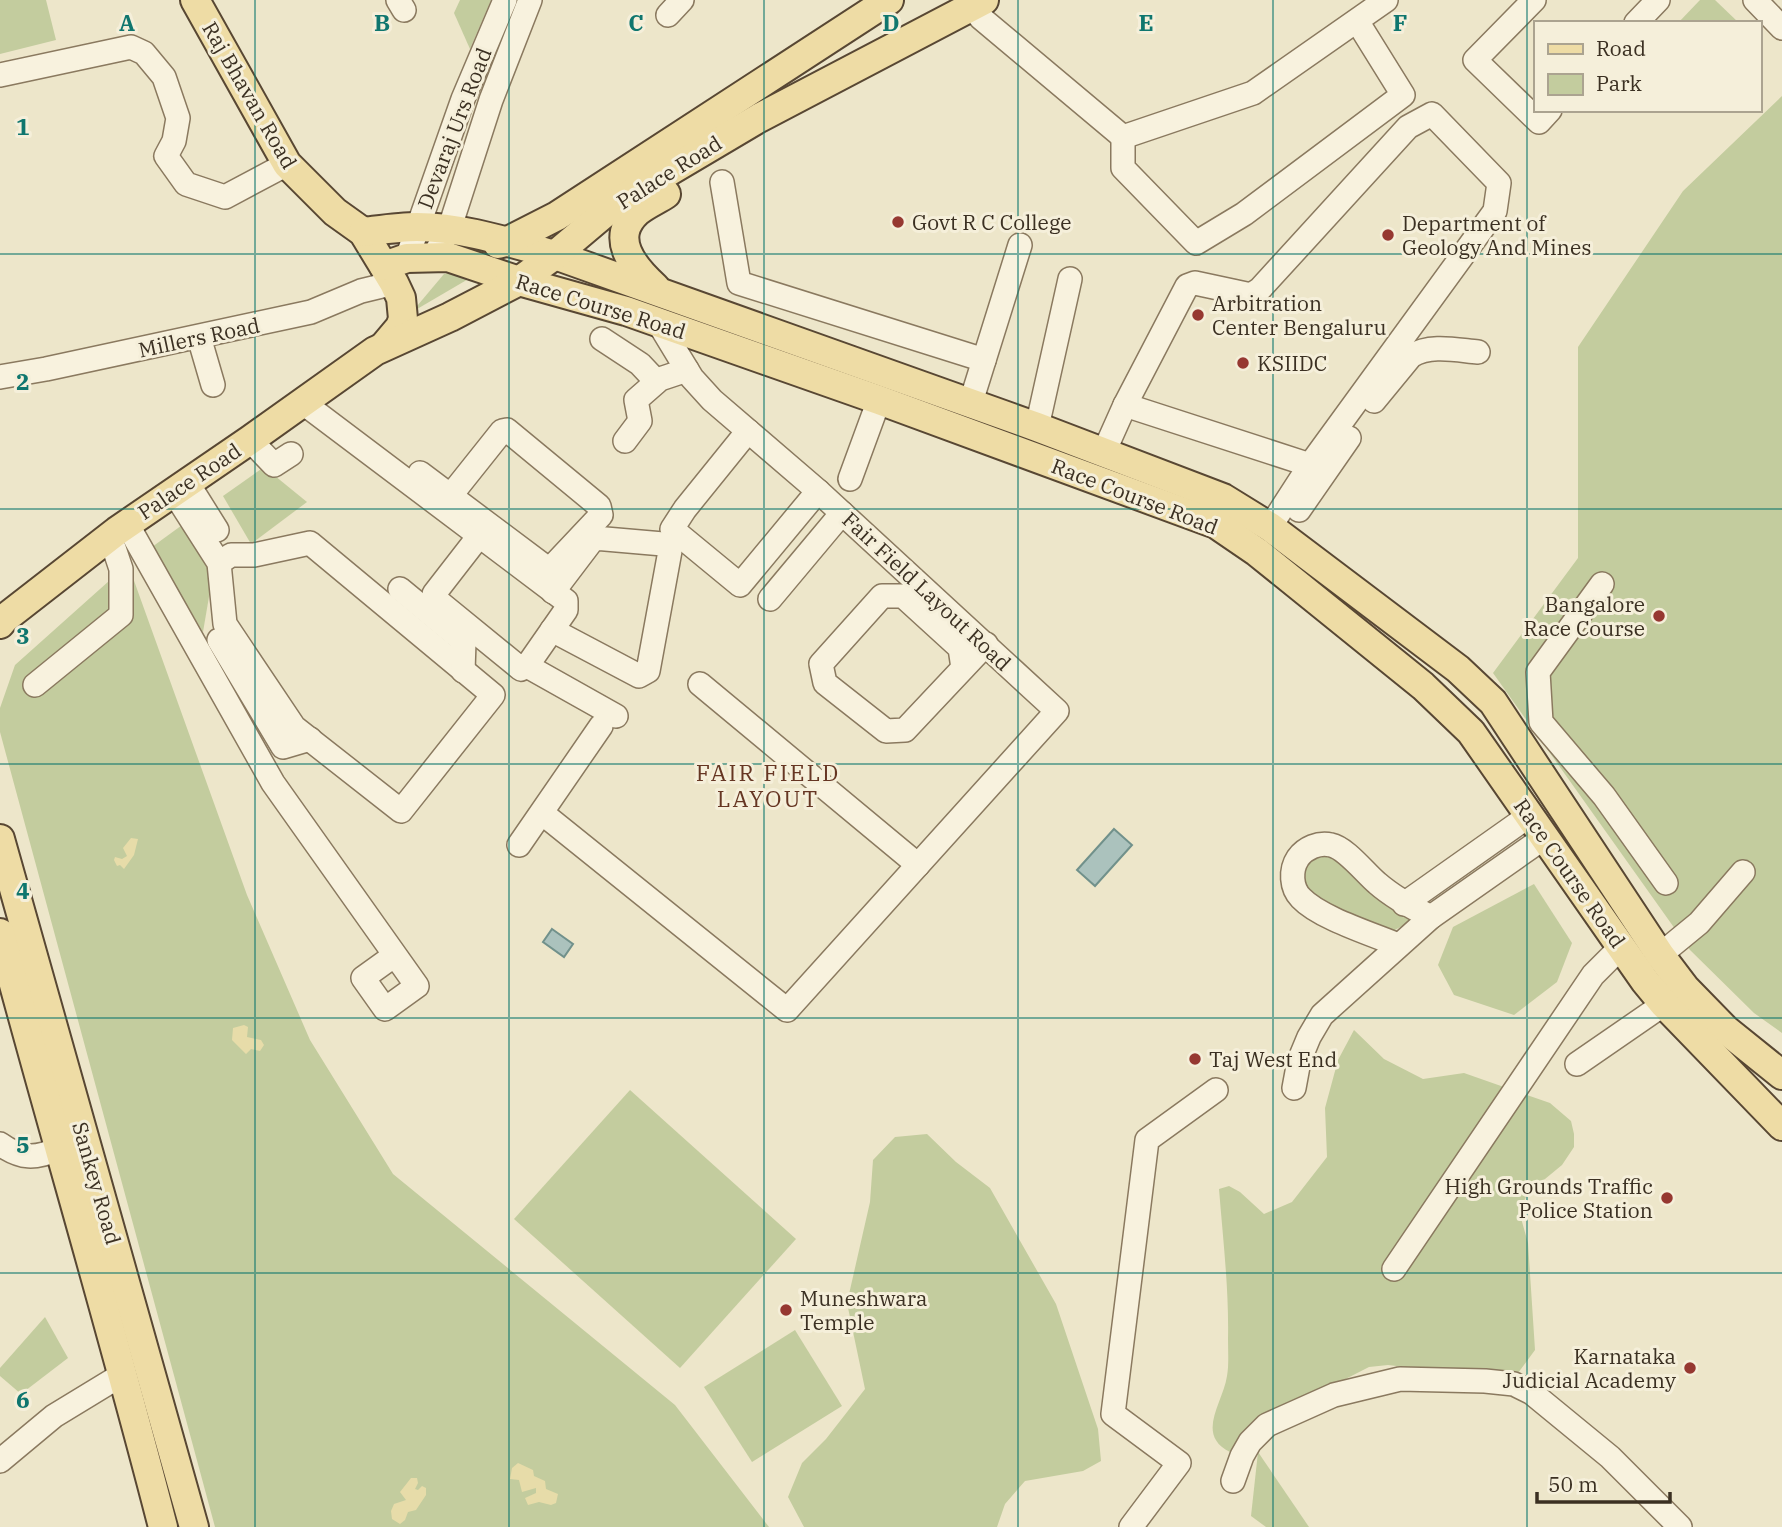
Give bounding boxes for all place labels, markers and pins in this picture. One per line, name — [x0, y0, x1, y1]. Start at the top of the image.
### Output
place label: Govt R C College — [912, 208, 1071, 236]
place label: Department of Geology And Mines — [1402, 209, 1591, 261]
marker: Govt R C College — [890, 214, 906, 230]
marker: Department of Geology And Mines — [1380, 227, 1396, 243]
place label: Arbitration Center Bengaluru — [1212, 289, 1387, 341]
marker: Arbitration Center Bengaluru — [1190, 307, 1206, 323]
place label: KSIIDC — [1257, 349, 1327, 377]
marker: KSIIDC — [1235, 355, 1251, 371]
place label: Bangalore Race Course — [1524, 590, 1645, 642]
marker: Bangalore Race Course — [1651, 608, 1667, 624]
place label: Taj West End — [1209, 1045, 1337, 1073]
marker: Taj West End — [1187, 1051, 1203, 1067]
place label: High Grounds Traffic Police Station — [1445, 1172, 1653, 1224]
marker: High Grounds Traffic Police Station — [1659, 1190, 1675, 1206]
place label: Muneshwara Temple — [800, 1284, 928, 1336]
marker: Muneshwara Temple — [778, 1302, 794, 1318]
place label: Karnataka Judicial Academy — [1503, 1342, 1677, 1394]
marker: Karnataka Judicial Academy — [1682, 1360, 1698, 1376]

